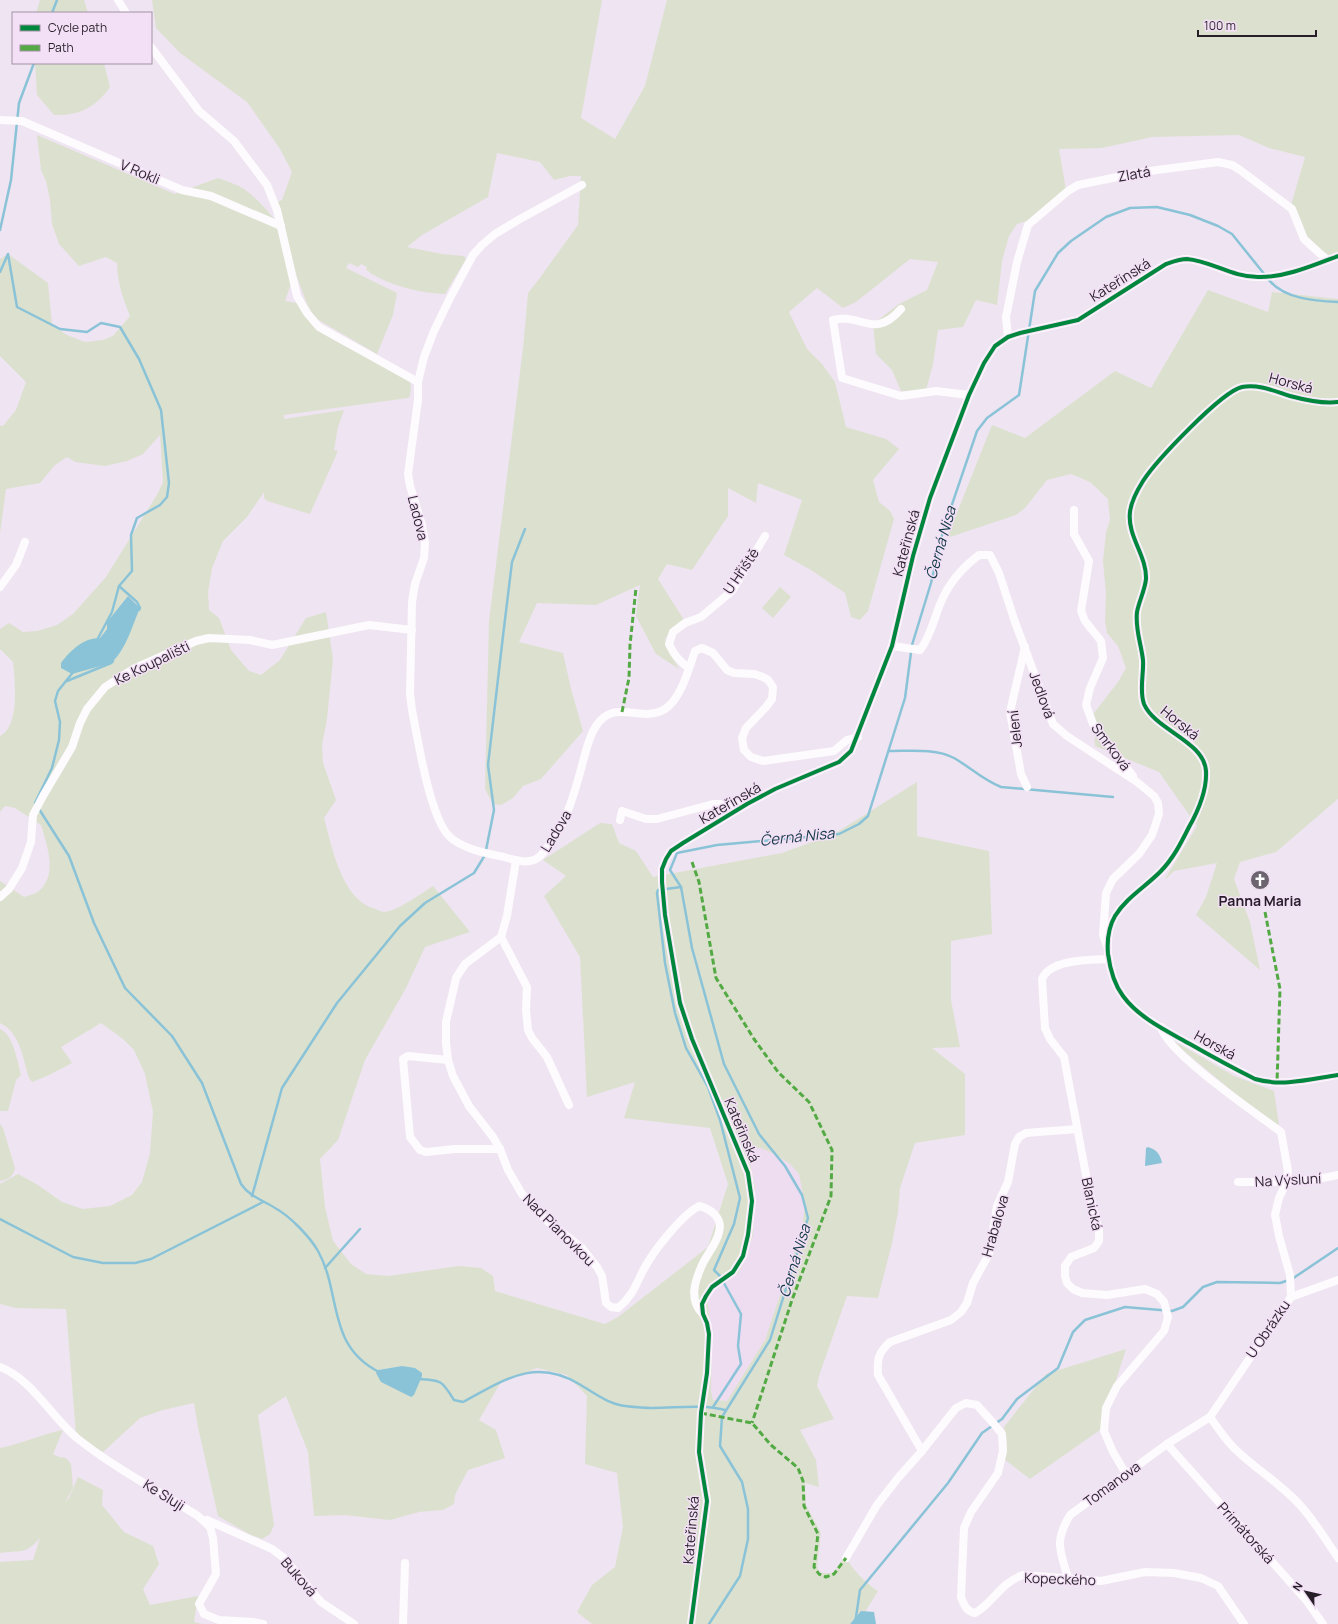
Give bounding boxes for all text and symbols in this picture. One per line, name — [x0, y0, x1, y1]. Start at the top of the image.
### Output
legend — [12, 12, 152, 64]
scale bar — [1198, 12, 1316, 38]
text: 100 m — [1204, 17, 1236, 34]
text: Cycle path — [48, 19, 107, 36]
text: Path — [48, 39, 74, 56]
street label: V Rokli — [117, 155, 163, 188]
street label: Zlatá — [1116, 161, 1152, 186]
street label: Kateřinská — [1086, 253, 1154, 306]
street label: Horská — [1267, 368, 1315, 397]
street label: Ladova — [404, 493, 433, 542]
water label: Černá Nisa — [920, 503, 961, 582]
street label: Kateřinská — [888, 507, 924, 578]
street label: U Hřiště — [718, 544, 763, 597]
street label: Ke Koupališti — [111, 636, 193, 689]
street label: Jedlová — [1025, 669, 1060, 721]
street label: Horská — [1157, 701, 1204, 744]
street label: Jelení — [1003, 709, 1026, 749]
street label: Smrková — [1087, 719, 1135, 774]
street label: Kateřinská — [695, 777, 764, 828]
street label: Ladova — [536, 806, 575, 855]
water label: Černá Nisa — [758, 822, 836, 851]
church icon: Panna Maria — [1249, 869, 1271, 891]
place label: Panna Maria — [1219, 891, 1301, 910]
street label: Horská — [1191, 1025, 1239, 1064]
street label: Kateřinská — [720, 1095, 765, 1165]
street label: Na Výsluní — [1254, 1168, 1322, 1191]
street label: Blanická — [1078, 1176, 1107, 1232]
street label: Nad Pianovkou — [519, 1189, 600, 1270]
street label: Hrabalova — [977, 1193, 1012, 1259]
water label: Černá Nisa — [773, 1221, 816, 1300]
street label: U Obrázku — [1241, 1296, 1294, 1362]
street label: Tomanova — [1079, 1457, 1144, 1511]
street label: Ke Sluji — [140, 1474, 189, 1515]
street label: Kateřinská — [678, 1495, 703, 1565]
street label: Primátorská — [1214, 1498, 1279, 1568]
street label: Buková — [277, 1553, 322, 1600]
street label: Kopeckého — [1024, 1568, 1096, 1589]
north arrow — [1286, 1572, 1326, 1612]
text: N — [1289, 1579, 1306, 1594]

